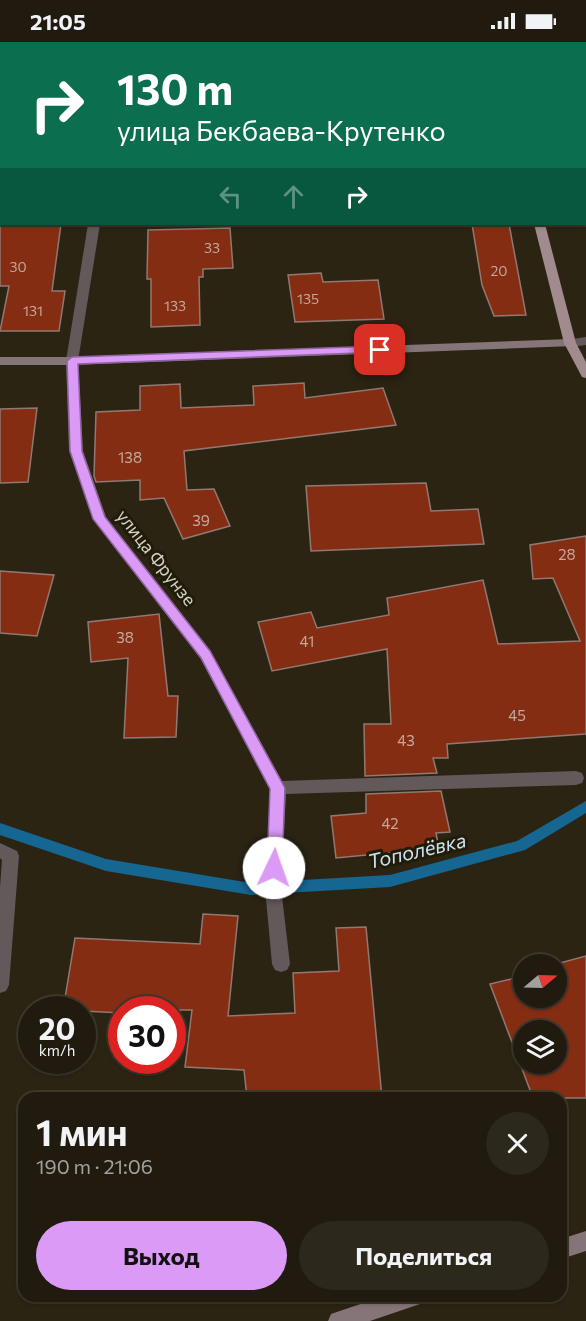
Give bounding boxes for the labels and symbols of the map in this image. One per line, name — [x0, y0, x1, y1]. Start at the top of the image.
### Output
house number: 33 — [204, 239, 220, 256]
house number: 30 — [9, 258, 27, 275]
house number: 20 — [491, 262, 507, 279]
house number: 135 — [297, 290, 319, 307]
house number: 133 — [164, 297, 186, 314]
house number: 131 — [23, 302, 43, 319]
pin — [354, 324, 405, 375]
house number: 138 — [118, 448, 142, 466]
street label: улица Фрунзе — [112, 505, 201, 610]
house number: 39 — [192, 511, 210, 529]
house number: 28 — [558, 545, 576, 563]
house number: 38 — [116, 628, 134, 646]
house number: 41 — [300, 632, 314, 650]
house number: 45 — [508, 706, 526, 724]
house number: 43 — [397, 731, 415, 749]
house number: 42 — [381, 814, 399, 832]
water label: Тополёвка — [365, 827, 468, 873]
position arrow — [242, 836, 306, 900]
north arrow — [513, 954, 567, 1008]
speed limit sign: 30 — [108, 996, 186, 1074]

